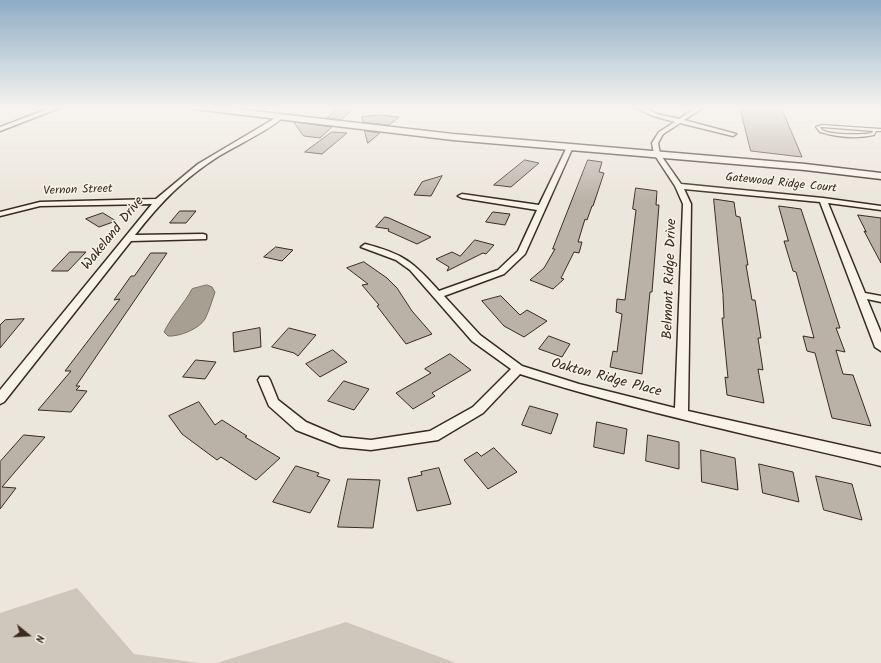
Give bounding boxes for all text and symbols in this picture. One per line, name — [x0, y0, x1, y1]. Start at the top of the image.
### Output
street label: Gatewood Ridge Court — [725, 171, 837, 197]
street label: Vernon Street — [43, 183, 113, 199]
street label: Wakeland Drive — [79, 194, 149, 274]
street label: Belmont Ridge Drive — [660, 218, 682, 340]
street label: Oakton Ridge Place — [549, 356, 663, 402]
north arrow — [8, 615, 48, 655]
text: N — [30, 633, 49, 645]

